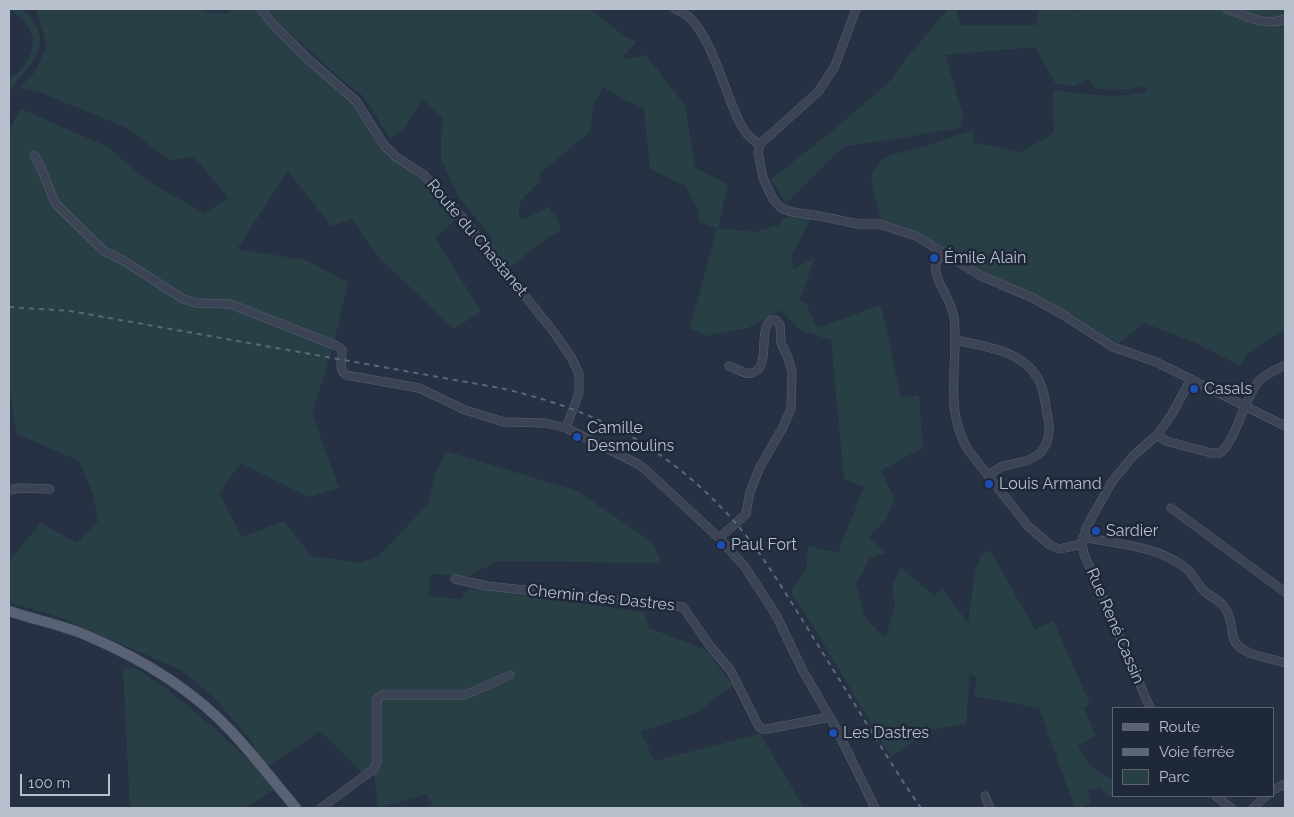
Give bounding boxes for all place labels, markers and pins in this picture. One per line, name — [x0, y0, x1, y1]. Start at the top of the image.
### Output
place label: Émile Alain — [944, 248, 1026, 268]
marker: Émile Alain — [928, 252, 940, 264]
place label: Casals — [1204, 379, 1252, 399]
marker: Casals — [1188, 383, 1200, 395]
place label: Camille Desmoulins — [587, 418, 674, 456]
marker: Camille Desmoulins — [571, 431, 583, 443]
place label: Louis Armand — [999, 474, 1102, 494]
marker: Louis Armand — [983, 478, 995, 490]
place label: Sardier — [1106, 521, 1158, 541]
marker: Sardier — [1090, 525, 1102, 537]
place label: Paul Fort — [731, 535, 797, 555]
marker: Paul Fort — [715, 539, 727, 551]
place label: Les Dastres — [843, 723, 929, 743]
marker: Les Dastres — [827, 727, 839, 739]

